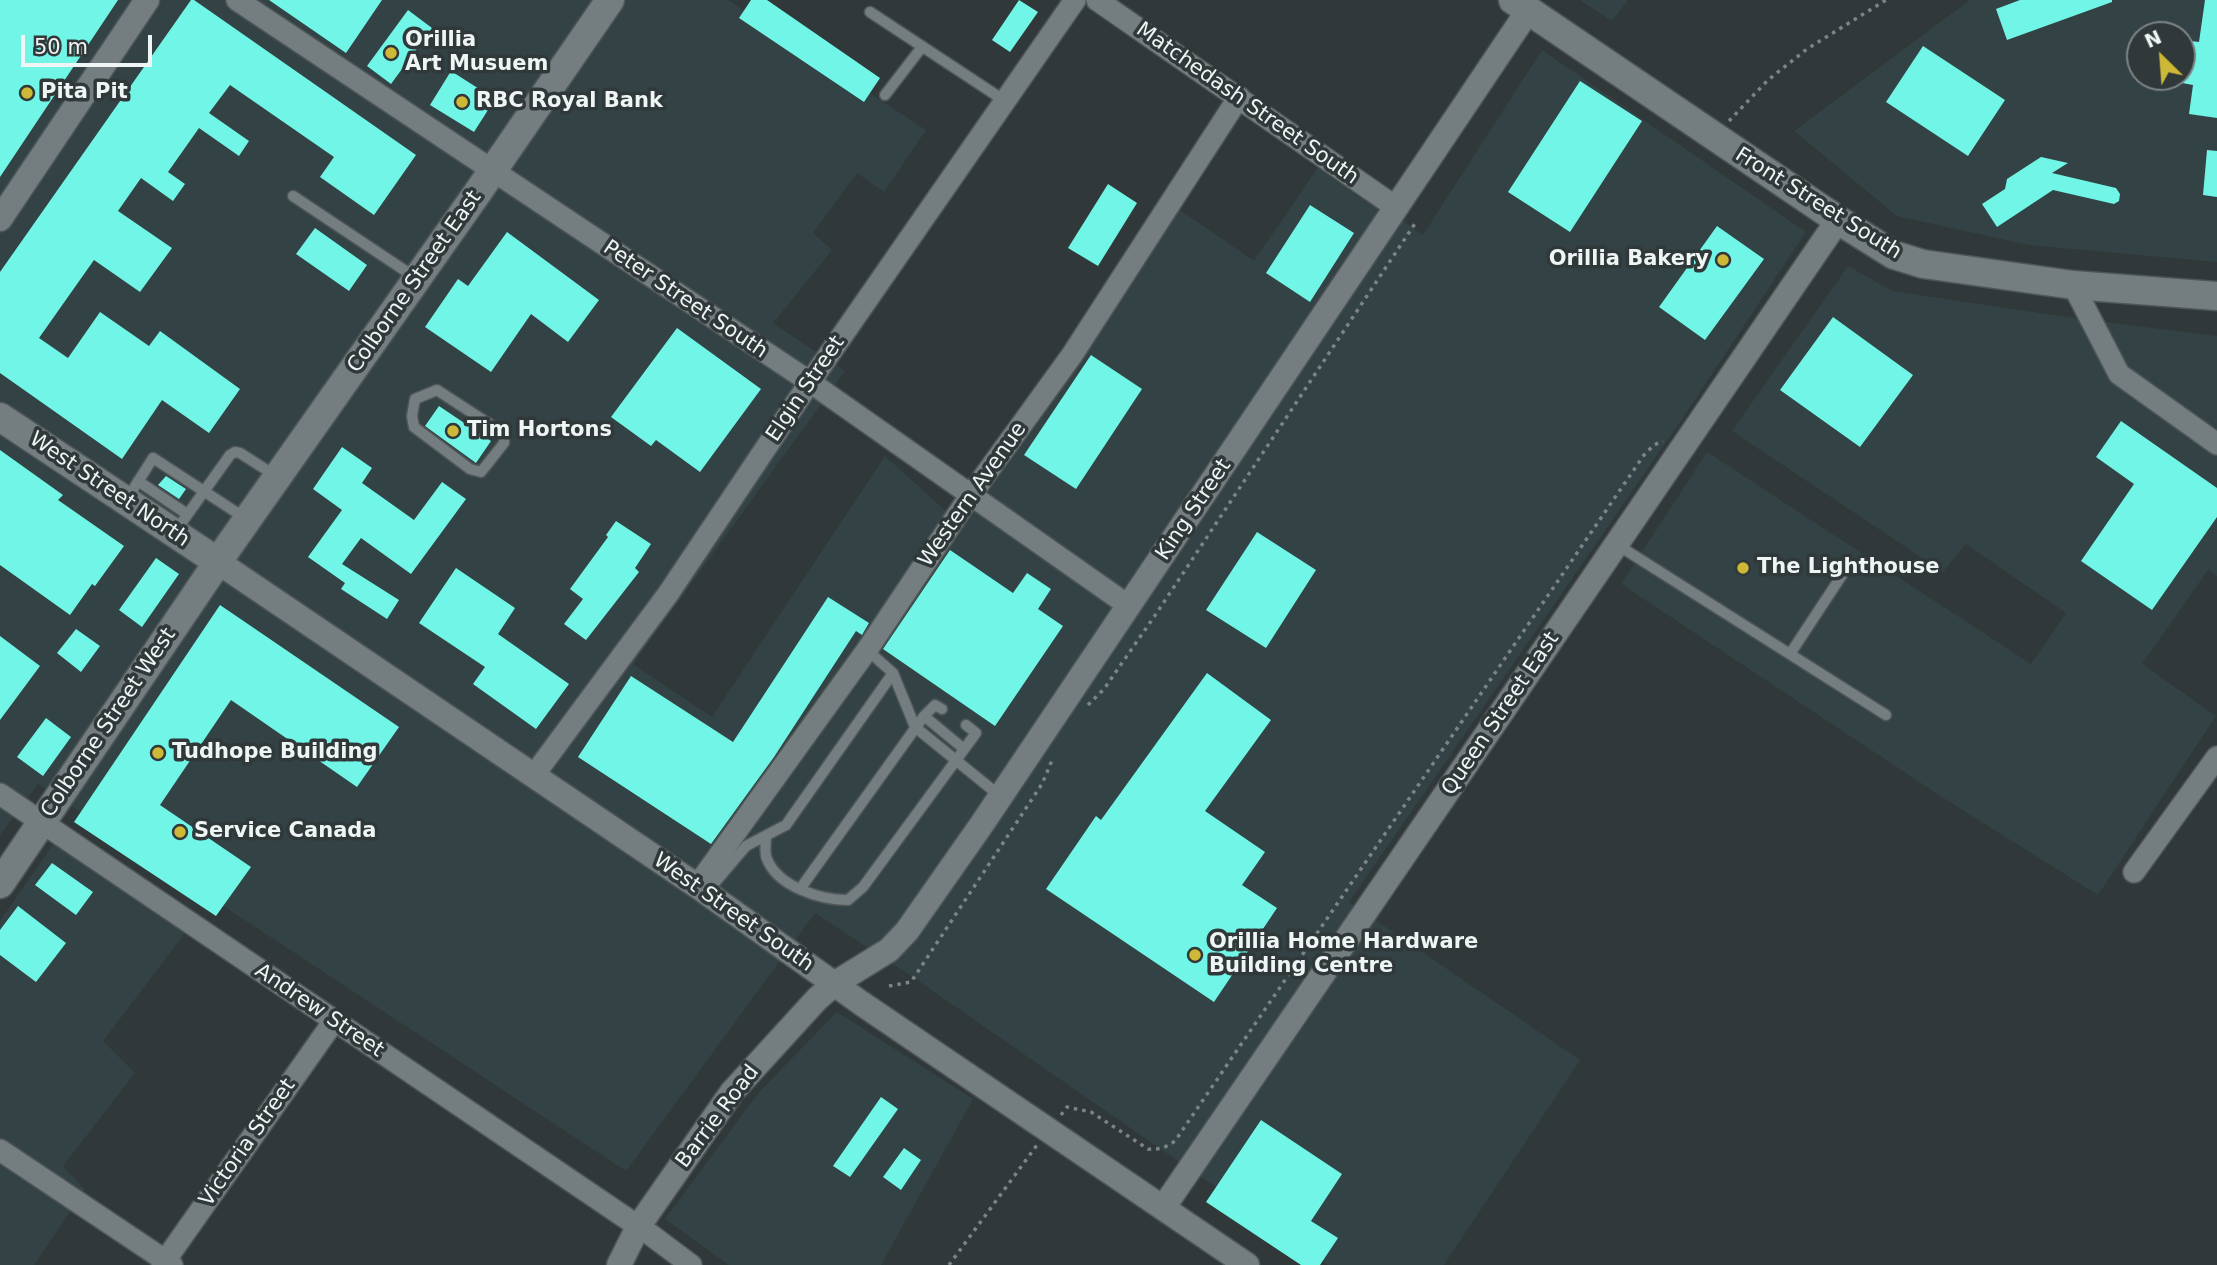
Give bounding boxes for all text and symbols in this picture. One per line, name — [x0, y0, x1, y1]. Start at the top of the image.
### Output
street label: Matchedash Street South — [1131, 17, 1363, 191]
scale bar — [24, 21, 156, 65]
north arrow — [2126, 21, 2196, 91]
text: N — [2141, 25, 2165, 52]
place label: Orillia Art Musuem — [405, 28, 548, 78]
text: 50 m — [34, 35, 88, 59]
marker: Orillia Art Musuem — [383, 45, 399, 61]
place label: Pita Pit — [41, 80, 128, 106]
marker: Pita Pit — [19, 85, 35, 101]
place label: RBC Royal Bank — [476, 89, 663, 115]
marker: RBC Royal Bank — [454, 94, 470, 110]
street label: Front Street South — [1730, 143, 1906, 265]
street label: Colborne Street East — [343, 186, 487, 378]
street label: Peter Street South — [598, 236, 772, 364]
place label: Orillia Bakery — [1549, 247, 1709, 273]
marker: Orillia Bakery — [1715, 252, 1731, 268]
street label: Elgin Street — [761, 331, 851, 447]
place label: Tim Hortons — [467, 418, 612, 444]
street label: Western Avenue — [914, 418, 1032, 572]
marker: Tim Hortons — [445, 423, 461, 439]
street label: West Street North — [24, 427, 194, 553]
street label: King Street — [1151, 455, 1237, 565]
place label: The Lighthouse — [1757, 555, 1939, 581]
marker: The Lighthouse — [1735, 560, 1751, 576]
street label: Colborne Street West — [36, 624, 182, 822]
street label: Queen Street East — [1437, 628, 1565, 800]
place label: Tudhope Building — [172, 740, 378, 766]
marker: Tudhope Building — [150, 745, 166, 761]
place label: Service Canada — [194, 819, 377, 845]
marker: Service Canada — [172, 824, 188, 840]
street label: West Street South — [648, 848, 818, 978]
place label: Orillia Home Hardware Building Centre — [1209, 930, 1478, 980]
marker: Orillia Home Hardware Building Centre — [1187, 947, 1203, 963]
street label: Andrew Street — [250, 959, 388, 1063]
street label: Barrie Road — [671, 1061, 765, 1173]
street label: Victoria Street — [195, 1074, 301, 1212]

